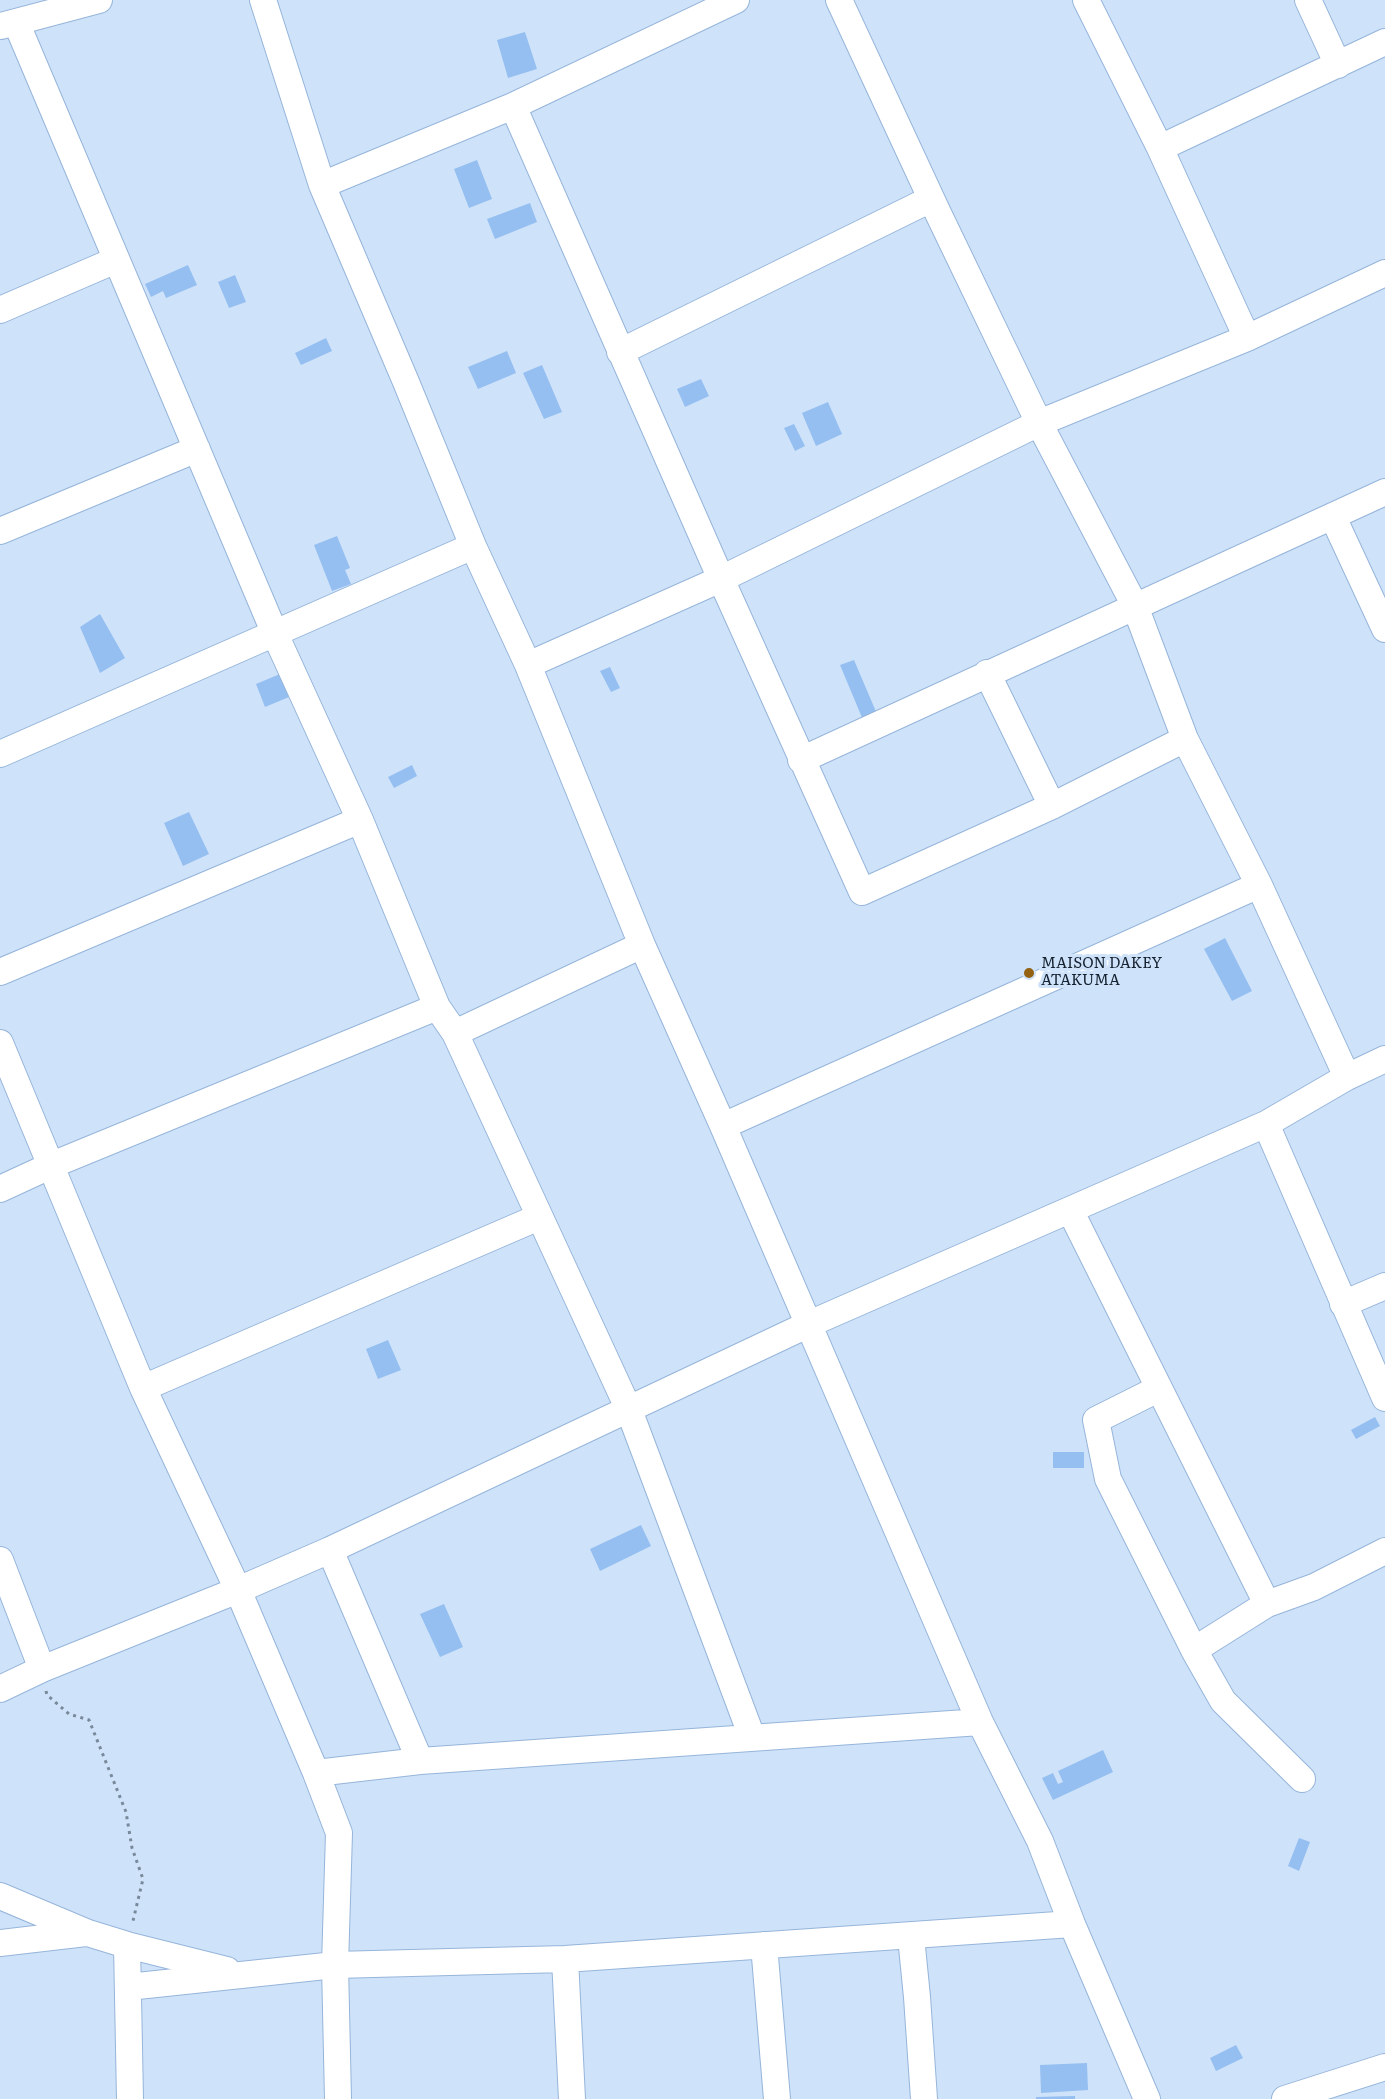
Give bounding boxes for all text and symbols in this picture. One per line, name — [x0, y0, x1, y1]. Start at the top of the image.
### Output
place label: MAISON DAKEY ATAKUMA — [1041, 955, 1162, 990]
marker: MAISON DAKEY ATAKUMA — [1022, 966, 1036, 980]

